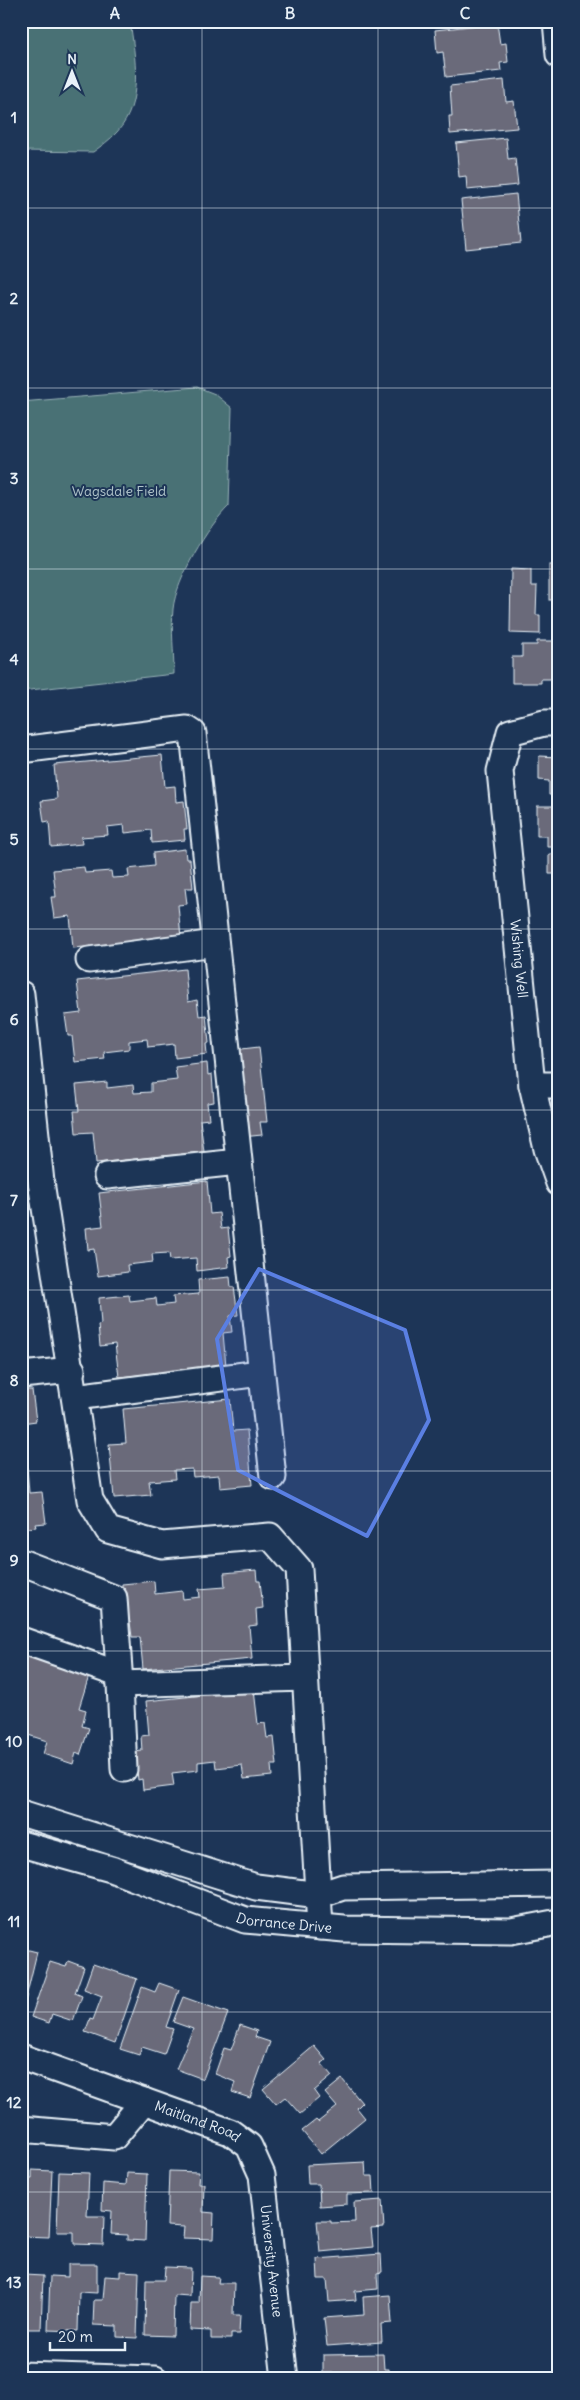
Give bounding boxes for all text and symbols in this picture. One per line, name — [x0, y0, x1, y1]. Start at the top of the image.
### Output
text: A — [110, 3, 120, 23]
text: B — [285, 3, 296, 23]
text: C — [460, 3, 471, 23]
north arrow — [48, 48, 98, 98]
text: N — [67, 50, 77, 68]
text: 1 — [11, 107, 17, 127]
text: 2 — [10, 288, 19, 308]
text: 3 — [9, 468, 19, 488]
park label: Wagsdale Field — [72, 482, 166, 500]
text: 4 — [9, 649, 19, 669]
text: 5 — [9, 829, 19, 849]
street label: Wishing Well — [506, 918, 532, 999]
text: 6 — [9, 1009, 19, 1029]
text: 7 — [10, 1190, 18, 1210]
text: 8 — [9, 1370, 19, 1390]
text: 9 — [9, 1550, 19, 1570]
text: 10 — [6, 1731, 22, 1751]
street label: Dorrance Drive — [234, 1908, 333, 1937]
text: 11 — [8, 1911, 20, 1931]
text: 12 — [6, 2092, 22, 2112]
street label: Maitland Road — [152, 2097, 244, 2146]
street label: University Avenue — [256, 2204, 287, 2318]
text: 13 — [6, 2272, 22, 2292]
scale bar — [50, 2320, 125, 2352]
text: 20 m — [58, 2327, 93, 2346]

